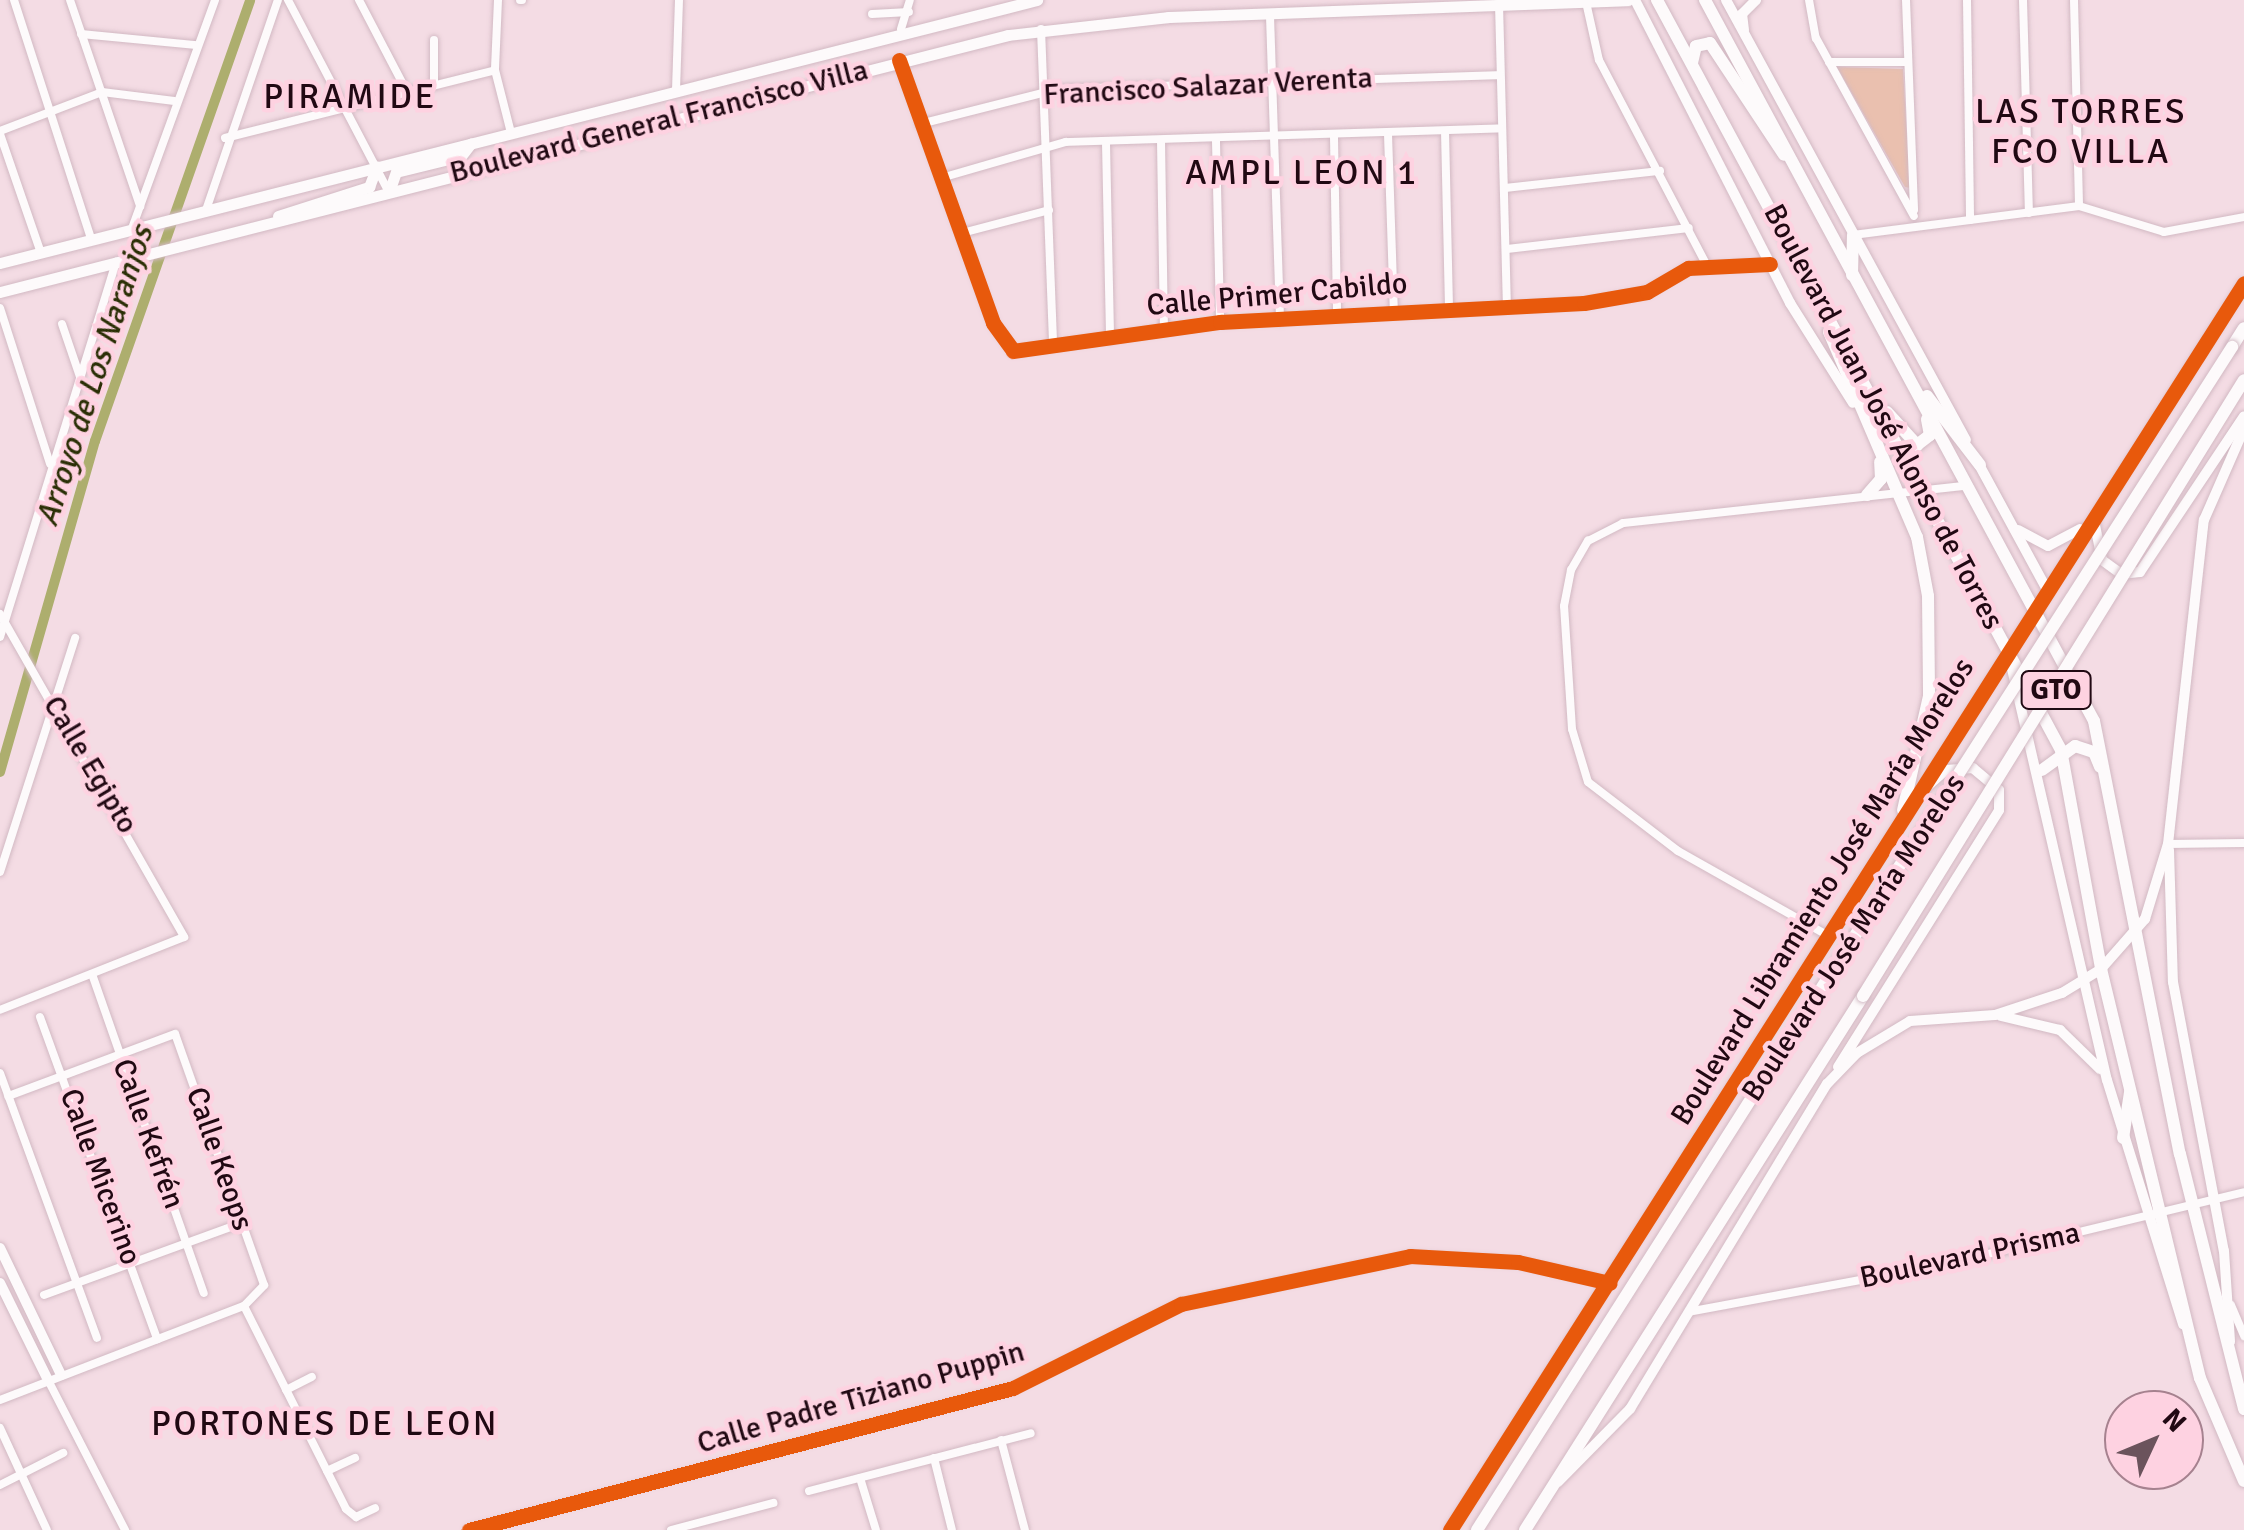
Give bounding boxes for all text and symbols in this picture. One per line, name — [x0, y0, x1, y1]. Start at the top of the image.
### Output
street label: Boulevard General Francisco Villa — [446, 53, 872, 191]
street label: Francisco Salazar Verenta — [1042, 60, 1374, 114]
district label: PIRAMIDE — [263, 76, 437, 118]
district label: LAS TORRES FCO VILLA — [1975, 91, 2187, 173]
district label: AMPL LEON 1 — [1185, 152, 1419, 194]
street label: Boulevard Juan José Alonso de Torres — [1755, 198, 2011, 636]
water label: Arroyo de Los Naranjos — [28, 221, 162, 531]
street label: Calle Primer Cabildo — [1145, 266, 1409, 324]
street label: Boulevard Libramiento José María Morelos — [1664, 652, 1982, 1132]
road number: GTO — [2018, 667, 2094, 713]
street label: Calle Egipto — [35, 690, 145, 840]
street label: Boulevard José María Morelos — [1735, 768, 1973, 1108]
street label: Calle Kefrén — [104, 1054, 192, 1214]
street label: Calle Keops — [178, 1083, 260, 1235]
street label: Calle Micerino — [51, 1084, 149, 1270]
street label: Boulevard Prisma — [1857, 1215, 2083, 1297]
street label: Calle Padre Tiziano Puppin — [693, 1334, 1029, 1462]
north arrow — [2104, 1390, 2204, 1490]
text: N — [2155, 1402, 2193, 1439]
district label: PORTONES DE LEON — [151, 1403, 499, 1445]

